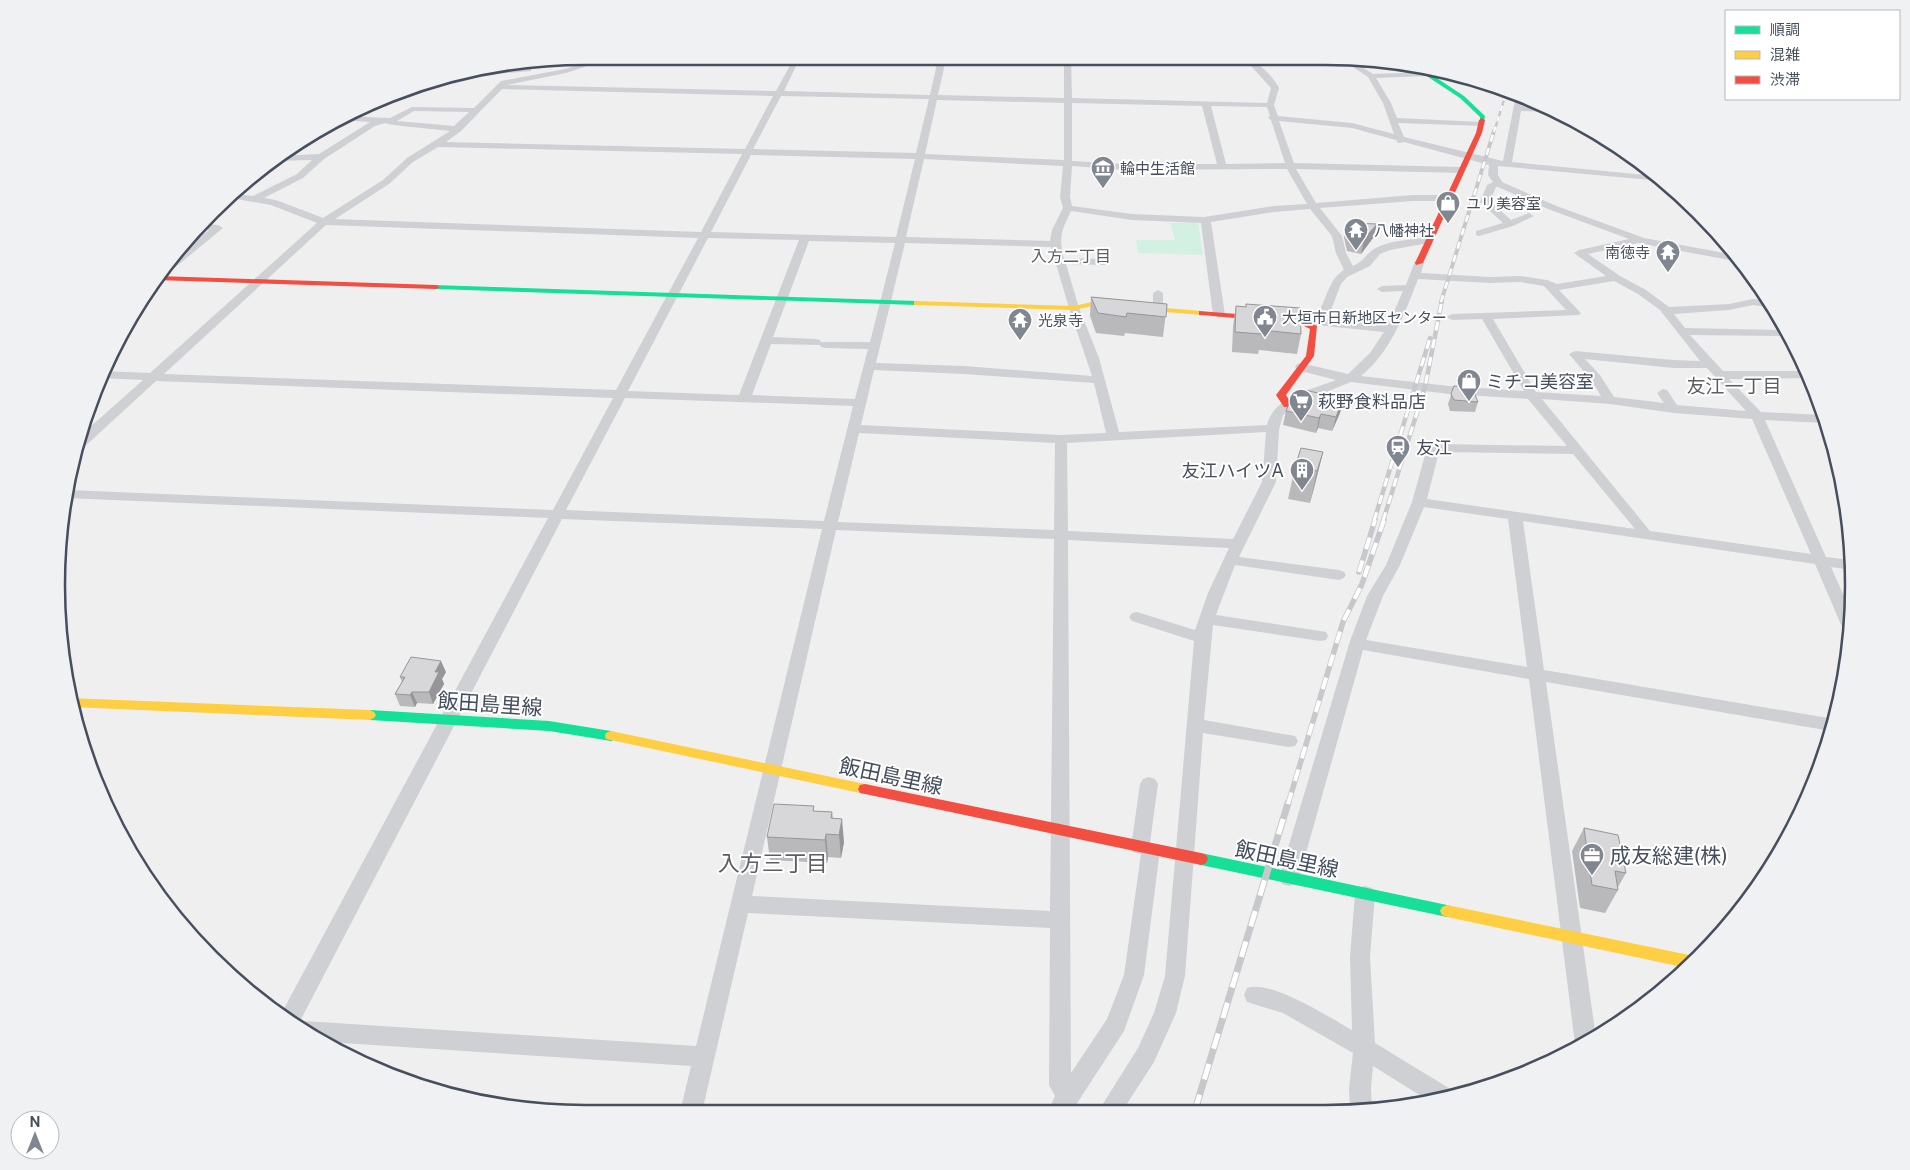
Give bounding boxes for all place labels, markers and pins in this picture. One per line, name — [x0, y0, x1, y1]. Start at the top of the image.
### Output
museum icon: 輪中生活館 — [1090, 155, 1116, 189]
place label: 輪中生活館 — [1120, 160, 1195, 177]
shop icon: ユリ美容室 — [1435, 190, 1461, 224]
place label: ユリ美容室 — [1466, 195, 1541, 212]
temple icon: 八幡神社 — [1343, 217, 1369, 251]
place label: 八幡神社 — [1374, 222, 1434, 239]
temple icon: 南徳寺 — [1655, 239, 1681, 273]
place label: 南徳寺 — [1605, 244, 1650, 261]
public building icon: 大垣市日新地区センター — [1252, 304, 1278, 338]
temple icon: 光泉寺 — [1007, 307, 1033, 341]
place label: 大垣市日新地区センター — [1282, 309, 1447, 326]
place label: 光泉寺 — [1038, 312, 1083, 329]
shop icon: ミチコ美容室 — [1456, 368, 1482, 402]
place label: ミチコ美容室 — [1486, 371, 1594, 392]
supermarket icon: 萩野食料品店 — [1288, 388, 1314, 422]
place label: 萩野食料品店 — [1318, 391, 1426, 412]
station icon: 友江 — [1385, 434, 1411, 468]
place label: 友江 — [1416, 437, 1452, 458]
building icon: 友江ハイツA — [1289, 457, 1315, 491]
place label: 友江ハイツA — [1182, 460, 1284, 481]
office icon: 成友総建(株) — [1579, 842, 1605, 876]
place label: 成友総建(株) — [1610, 843, 1728, 868]

